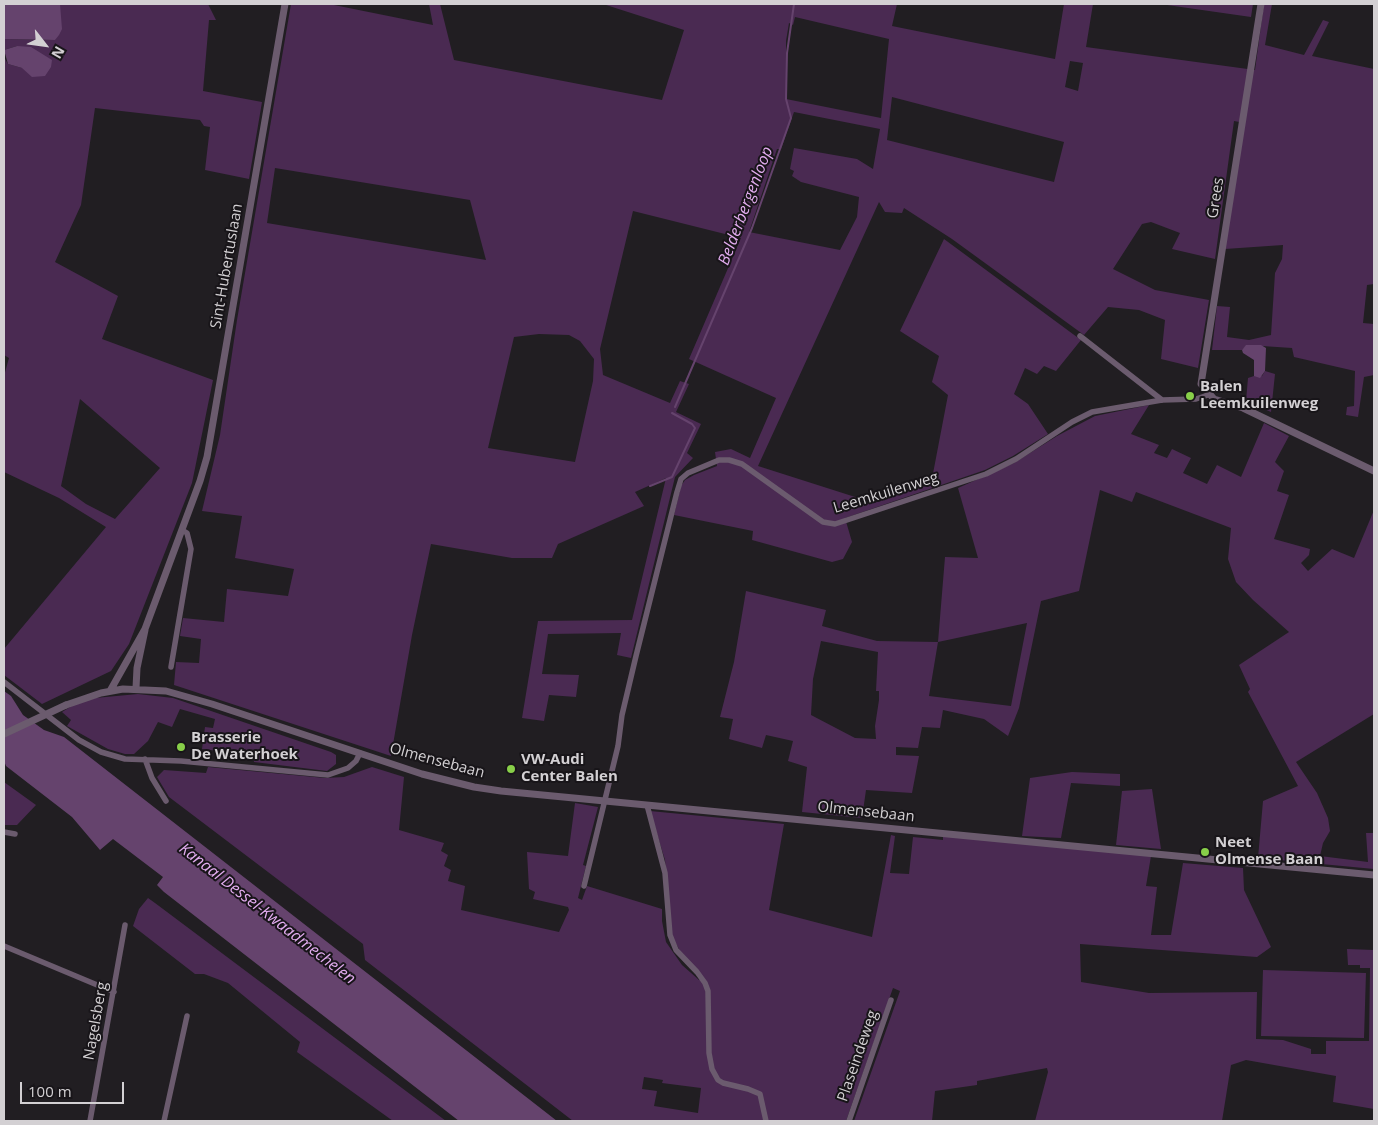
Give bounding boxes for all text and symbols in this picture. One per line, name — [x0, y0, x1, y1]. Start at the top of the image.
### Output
north arrow — [20, 20, 70, 70]
text: N — [47, 43, 70, 62]
water label: Belderbergenloop — [715, 144, 777, 268]
street label: Grees — [1204, 176, 1228, 220]
street label: Sint-Hubertuslaan — [207, 202, 247, 330]
place label: Balen Leemkuilenweg — [1200, 378, 1318, 413]
marker: Balen Leemkuilenweg — [1184, 390, 1196, 402]
street label: Leemkuilenweg — [831, 468, 941, 518]
place label: Brasserie De Waterhoek — [191, 729, 298, 764]
street label: Olmensebaan — [388, 740, 486, 782]
marker: Brasserie De Waterhoek — [175, 741, 187, 753]
place label: VW-Audi Center Balen — [521, 751, 618, 786]
marker: VW-Audi Center Balen — [505, 763, 517, 775]
street label: Olmensebaan — [817, 798, 915, 826]
place label: Neet Olmense Baan — [1215, 834, 1323, 869]
water label: Kanaal Dessel-Kwaadmechelen — [175, 839, 359, 989]
marker: Neet Olmense Baan — [1199, 846, 1211, 858]
street label: Nagelsberg — [80, 981, 112, 1061]
street label: Plaseindeweg — [834, 1008, 882, 1104]
scale bar — [22, 1072, 126, 1104]
text: 100 m — [28, 1081, 72, 1101]

